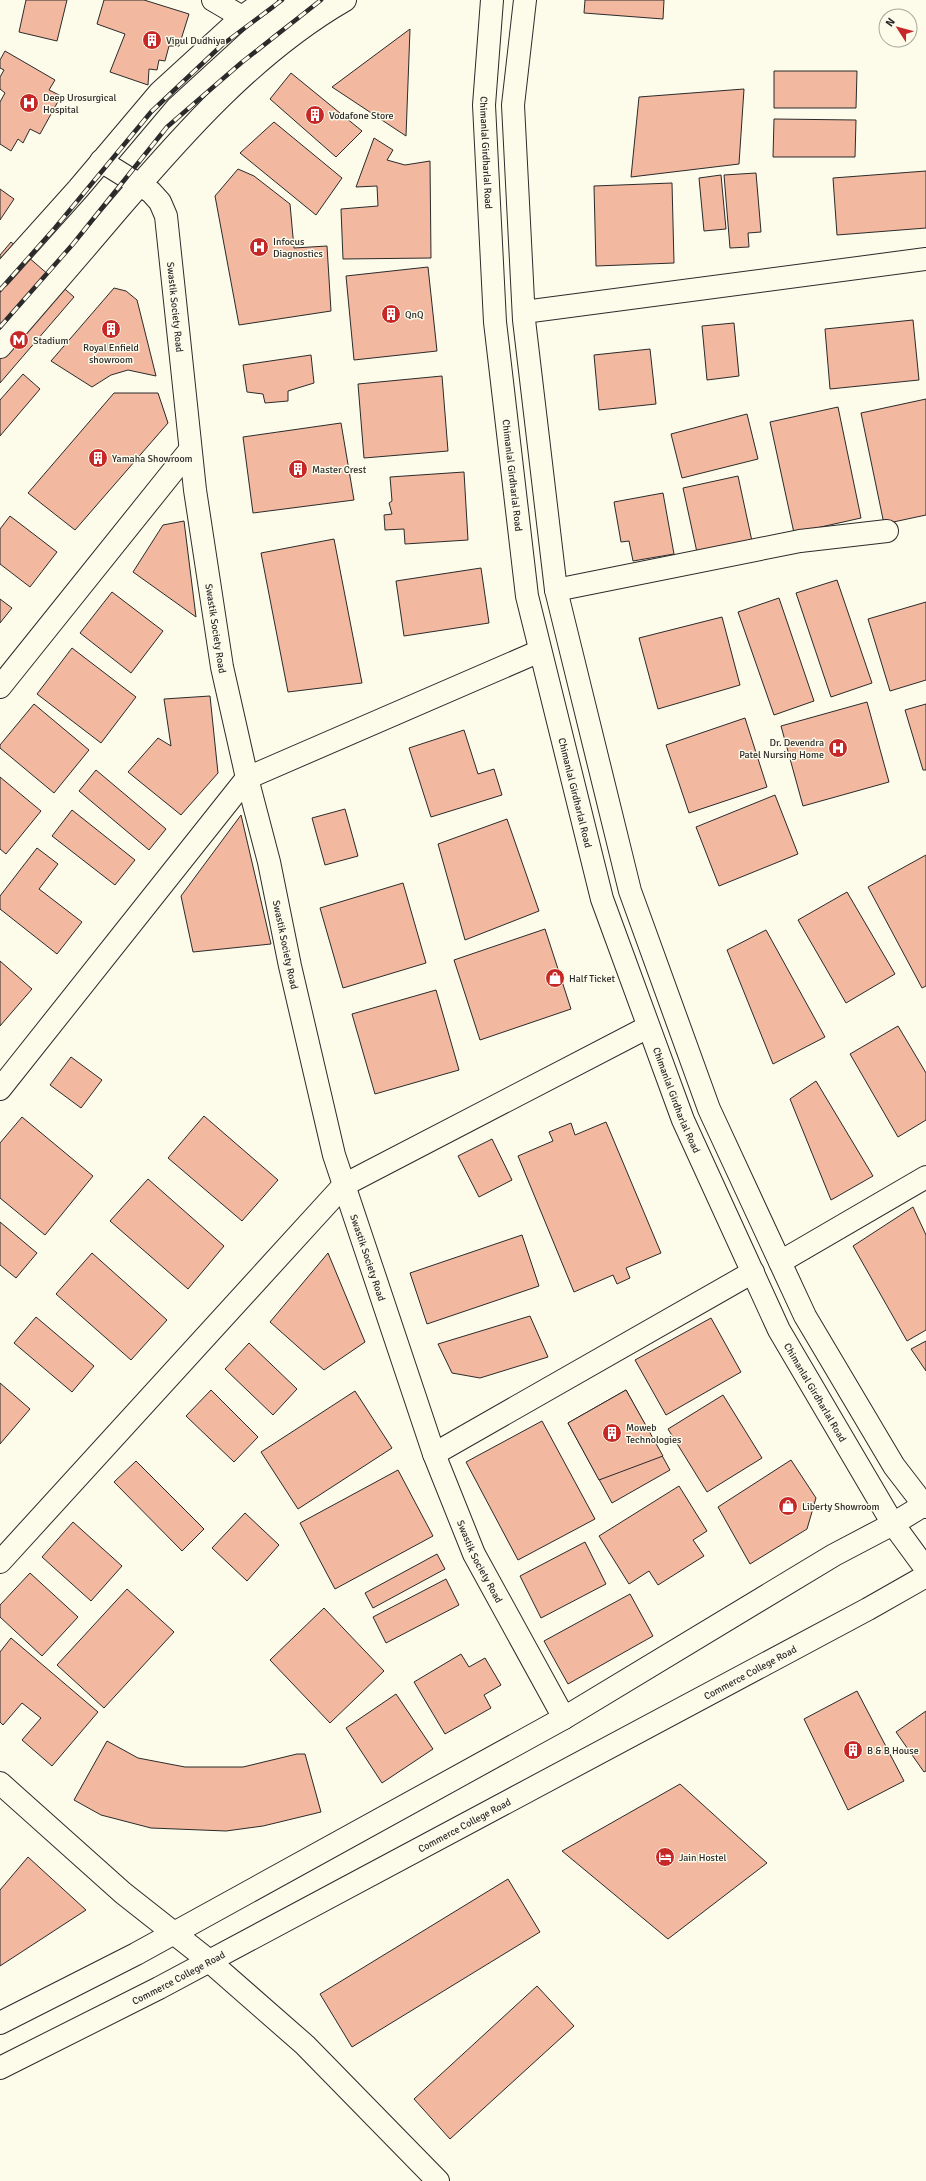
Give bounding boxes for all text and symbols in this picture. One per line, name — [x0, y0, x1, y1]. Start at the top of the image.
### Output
north arrow — [878, 8, 918, 48]
text: N — [883, 15, 898, 29]
building icon: Vipul Dudhiya — [141, 29, 163, 51]
place label: Vipul Dudhiya — [166, 35, 225, 47]
hospital icon: Deep Urosurgical Hospital — [18, 92, 40, 114]
place label: Deep Urosurgical Hospital — [43, 92, 117, 116]
street label: Chimanlal Girdharlal Road — [477, 96, 494, 209]
building icon: Vodafone Store — [304, 104, 326, 126]
place label: Vodafone Store — [329, 110, 394, 122]
hospital icon: Infocus Diagnostics — [248, 236, 270, 258]
place label: Infocus Diagnostics — [273, 236, 324, 260]
street label: Swastik Society Road — [164, 261, 185, 353]
building icon: QnQ — [380, 303, 402, 325]
place label: QnQ — [405, 309, 424, 321]
building icon: Royal Enfield showroom — [100, 318, 122, 340]
metro station icon: Stadium — [8, 329, 30, 351]
place label: Stadium — [33, 335, 69, 347]
place label: Royal Enfield showroom — [83, 342, 139, 366]
street label: Chimanlal Girdharlal Road — [499, 419, 524, 532]
building icon: Yamaha Showroom — [87, 447, 109, 469]
place label: Yamaha Showroom — [112, 453, 193, 465]
building icon: Master Crest — [287, 458, 309, 480]
place label: Master Crest — [312, 464, 367, 476]
street label: Swastik Society Road — [202, 583, 228, 675]
street label: Chimanlal Girdharlal Road — [555, 737, 594, 849]
place label: Dr. Devendra Patel Nursing Home — [739, 737, 824, 761]
hospital icon: Dr. Devendra Patel Nursing Home — [827, 737, 849, 759]
street label: Swastik Society Road — [270, 899, 300, 991]
shop icon: Half Ticket — [544, 967, 566, 989]
place label: Half Ticket — [569, 973, 615, 985]
street label: Chimanlal Girdharlal Road — [650, 1046, 702, 1155]
street label: Swastik Society Road — [347, 1213, 387, 1303]
street label: Chimanlal Girdharlal Road — [781, 1341, 848, 1444]
building icon: Moweb Technologies — [601, 1422, 623, 1444]
place label: Moweb Technologies — [626, 1422, 682, 1446]
shop icon: Liberty Showroom — [777, 1495, 799, 1517]
place label: Liberty Showroom — [802, 1501, 880, 1513]
street label: Swastik Society Road — [454, 1519, 505, 1605]
street label: Commerce College Road — [702, 1643, 799, 1703]
building icon: B & B House — [842, 1739, 864, 1761]
place label: B & B House — [867, 1745, 919, 1757]
street label: Commerce College Road — [416, 1796, 513, 1855]
hotel icon: Jain Hostel — [654, 1846, 676, 1868]
place label: Jain Hostel — [679, 1852, 726, 1864]
street label: Commerce College Road — [130, 1949, 227, 2008]

